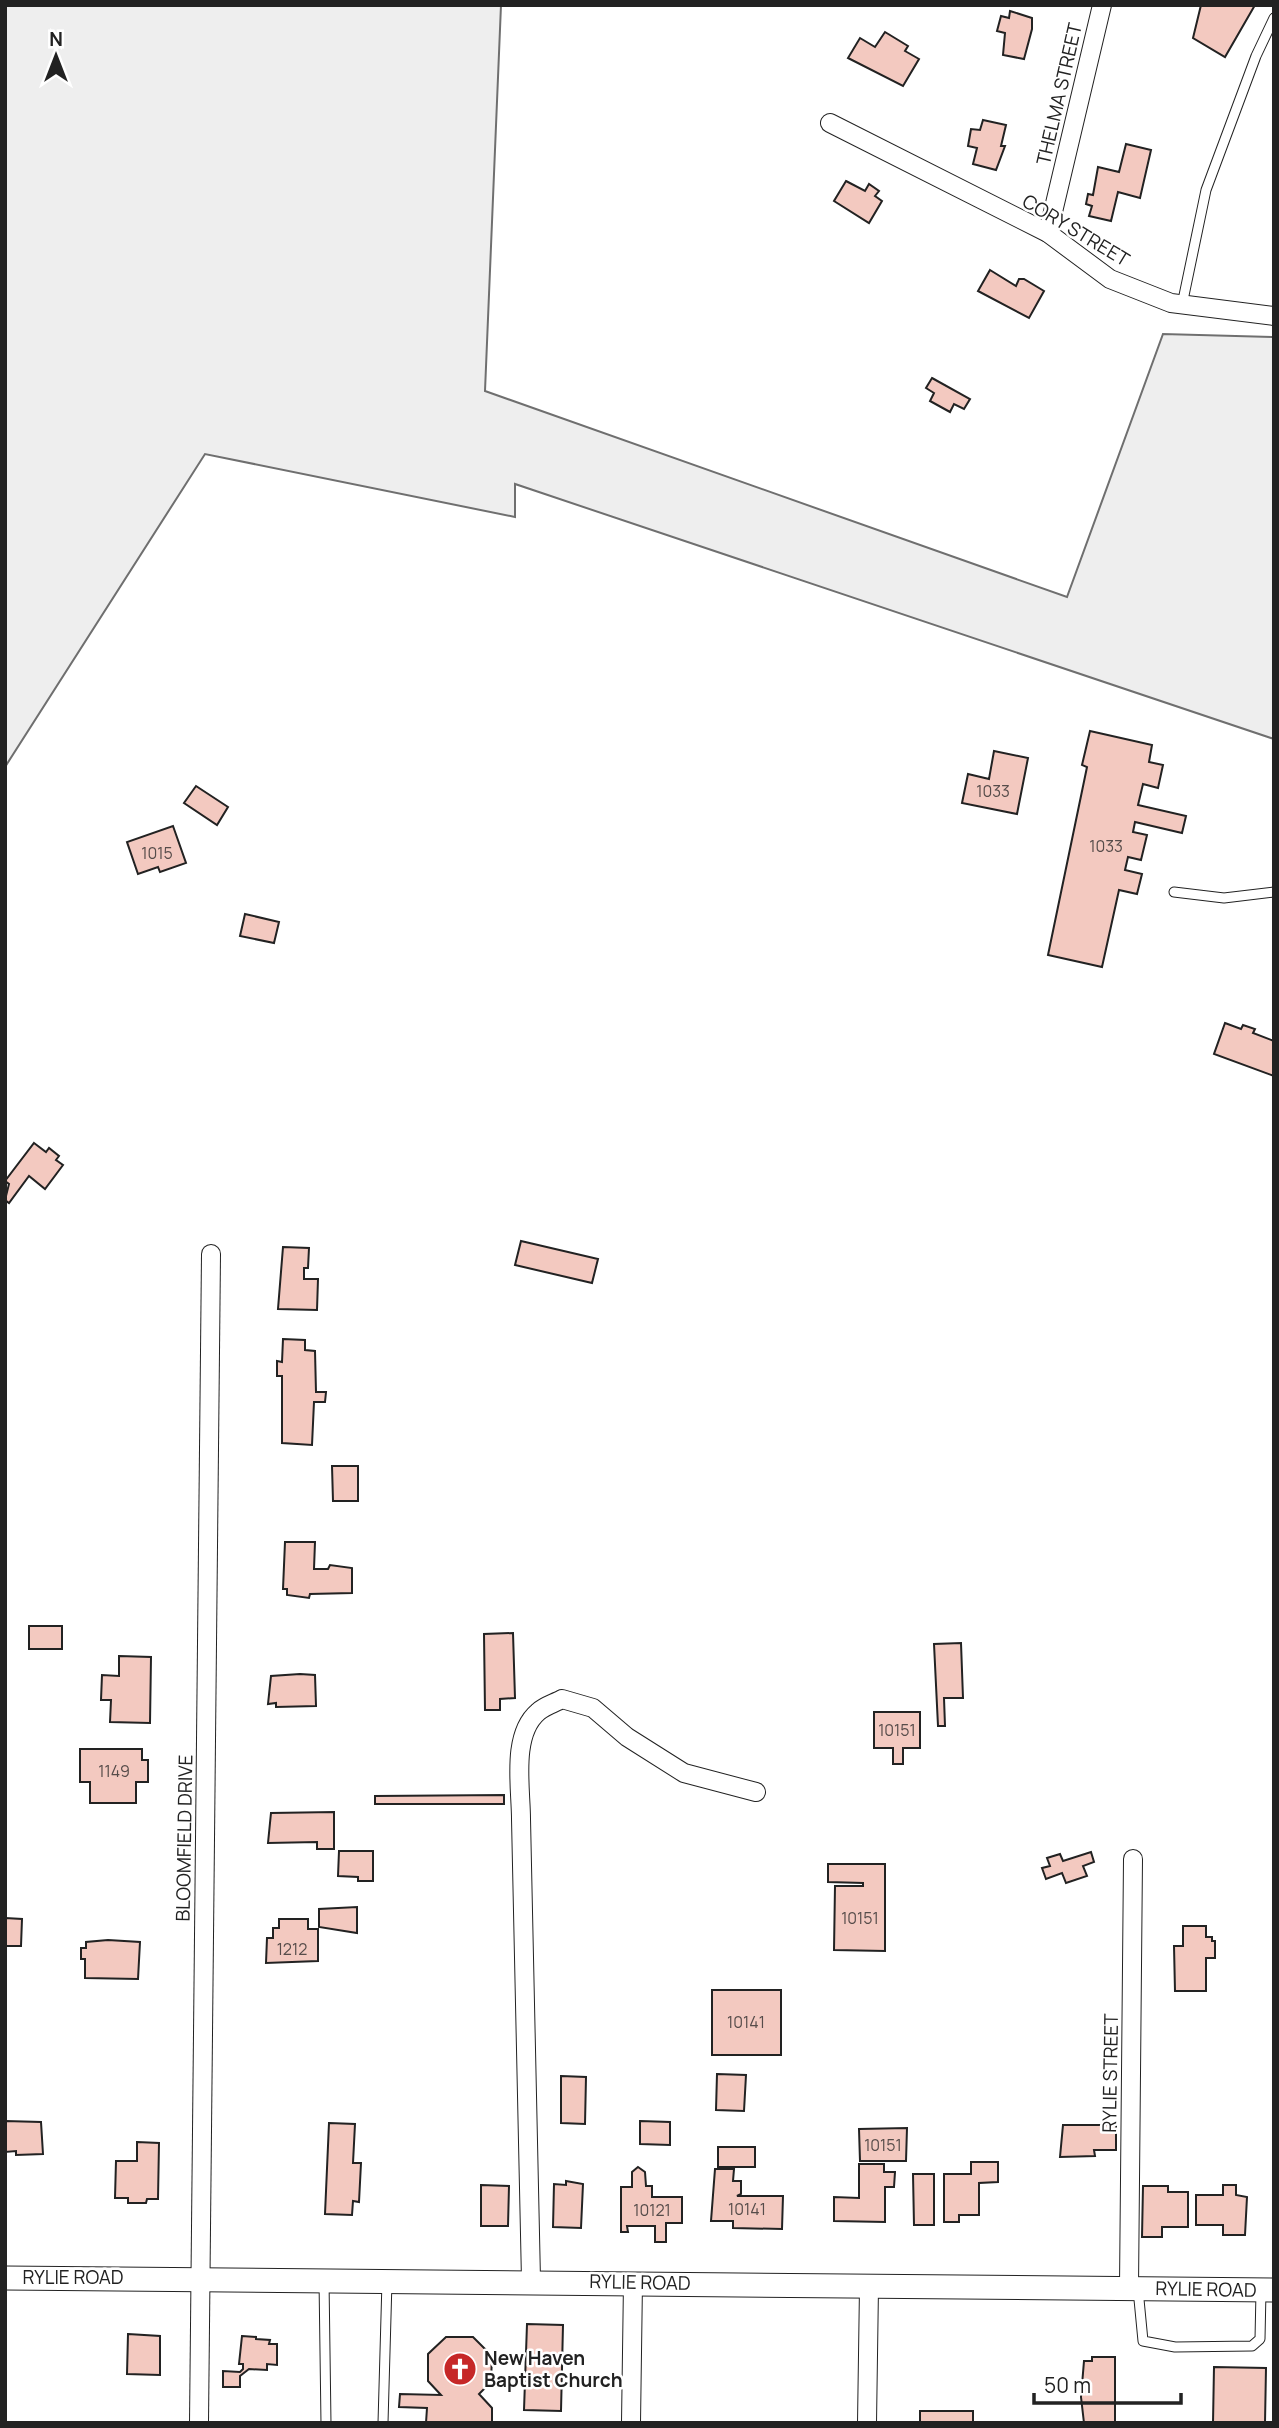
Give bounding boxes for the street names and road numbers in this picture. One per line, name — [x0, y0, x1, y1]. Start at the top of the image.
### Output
street label: THELMA STREET — [1030, 20, 1088, 167]
street label: CORY STREET — [1018, 188, 1135, 273]
street label: BLOOMFIELD DRIVE — [170, 1754, 198, 1922]
street label: RYLIE STREET — [1096, 2013, 1124, 2133]
street label: RYLIE ROAD — [22, 2264, 124, 2290]
street label: RYLIE ROAD — [589, 2268, 691, 2296]
street label: RYLIE ROAD — [1155, 2275, 1257, 2303]

